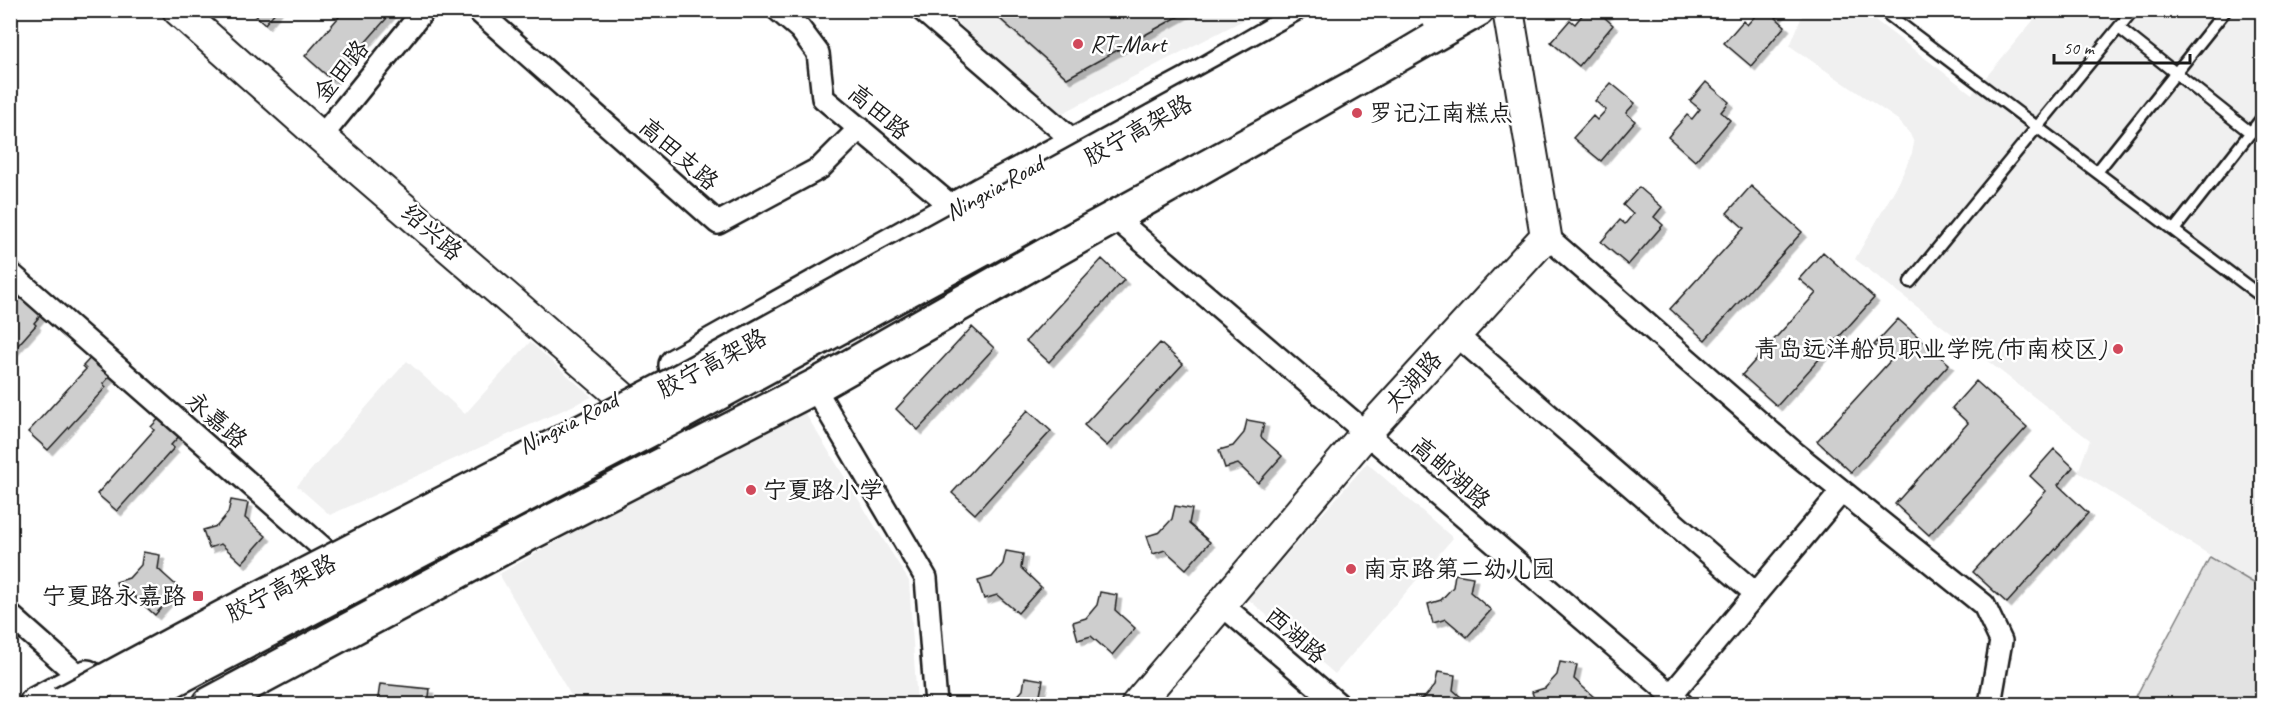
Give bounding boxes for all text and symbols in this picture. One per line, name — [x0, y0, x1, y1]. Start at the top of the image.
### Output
scale bar — [2054, 27, 2190, 65]
place label: RT-Mart — [1090, 29, 1168, 59]
street label: 金田路 — [307, 34, 375, 108]
marker: RT-Mart — [1071, 37, 1085, 51]
text: 50 m — [2063, 37, 2096, 59]
street label: 高田路 — [842, 77, 916, 147]
street label: 胶宁高架路 — [1078, 88, 1198, 172]
place label: 罗记江南糕点 — [1369, 98, 1513, 128]
marker: 罗记江南糕点 — [1350, 106, 1364, 120]
street label: 高田支路 — [633, 111, 725, 197]
street label: Ningxia Road — [940, 147, 1051, 227]
street label: 绍兴路 — [395, 197, 469, 267]
street label: 胶宁高架路 — [652, 322, 772, 404]
place label: 青岛远洋船员职业学院(市南校区) — [1754, 334, 2107, 364]
marker: 青岛远洋船员职业学院(市南校区) — [2111, 342, 2125, 356]
street label: 太湖路 — [1378, 344, 1448, 418]
street label: Ningxia Road — [513, 384, 626, 461]
street label: 永嘉路 — [180, 385, 254, 455]
street label: 高邮湖路 — [1405, 430, 1497, 516]
place label: 宁夏路小学 — [763, 475, 883, 505]
marker: 宁夏路小学 — [744, 483, 758, 497]
street label: 胶宁高架路 — [221, 547, 341, 629]
place label: 南京路第二幼儿园 — [1363, 554, 1555, 584]
marker: 南京路第二幼儿园 — [1344, 562, 1358, 576]
place label: 宁夏路永嘉路 — [42, 581, 186, 611]
marker: 宁夏路永嘉路 — [191, 589, 205, 603]
street label: 西湖路 — [1259, 600, 1333, 670]

